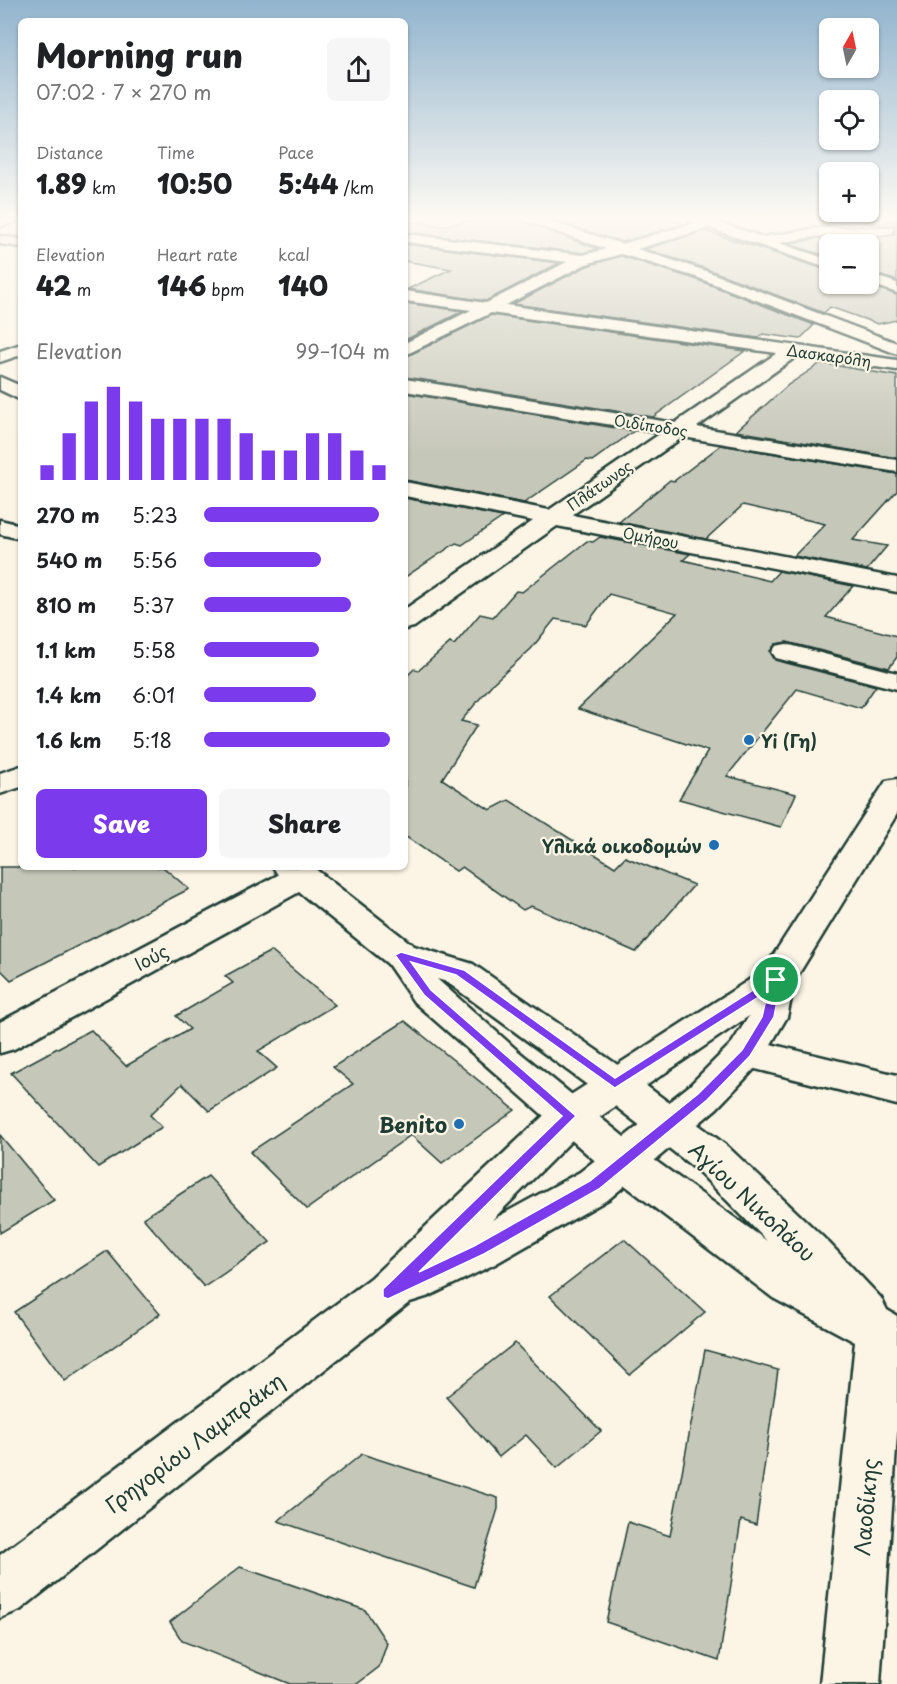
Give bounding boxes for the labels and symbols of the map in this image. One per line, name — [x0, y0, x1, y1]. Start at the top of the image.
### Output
north arrow — [819, 18, 879, 78]
street label: Δασκαρόλη — [785, 338, 873, 372]
street label: Οιδίποδος — [612, 408, 690, 442]
street label: Πλάτωνος — [561, 454, 637, 516]
street label: Ομήρου — [621, 520, 681, 554]
place label: Yi (Γη) — [761, 727, 817, 754]
marker: Yi (Γη) — [742, 733, 756, 747]
place label: Υλικά οικοδομών — [542, 832, 702, 859]
marker: Υλικά οικοδομών — [707, 838, 721, 852]
street label: Ιούς — [129, 937, 173, 977]
pin — [750, 954, 801, 1005]
place label: Benito — [379, 1108, 447, 1140]
marker: Benito — [452, 1117, 466, 1131]
street label: Αγίου Νικολάου — [682, 1134, 824, 1268]
street label: Γρηγορίου Λαμπράκη — [98, 1364, 290, 1520]
street label: Λαοδίκης — [845, 1457, 885, 1557]

